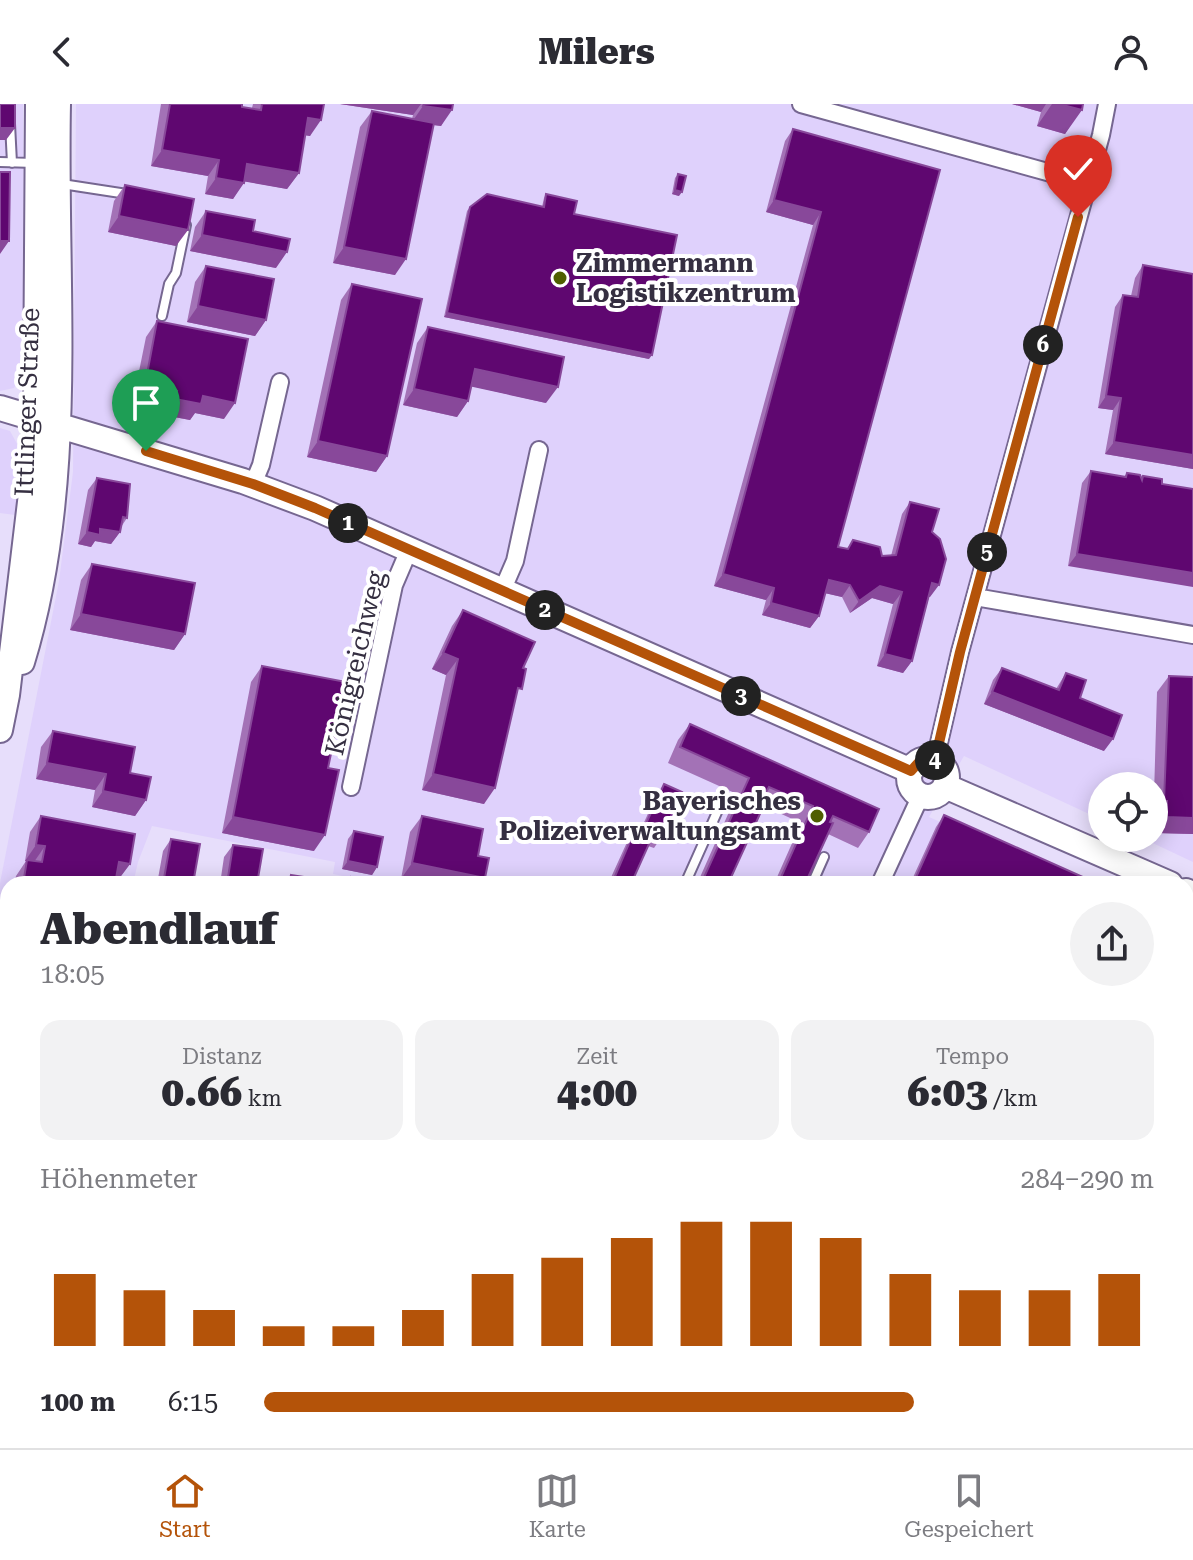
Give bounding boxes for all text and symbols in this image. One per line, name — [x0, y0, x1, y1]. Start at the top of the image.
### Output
icon: back — [40, 30, 84, 74]
icon: person — [1109, 30, 1153, 74]
text: Milers — [538, 31, 655, 73]
pin — [1044, 135, 1112, 217]
icon: check — [1056, 147, 1100, 191]
place label: Zimmermann Logistikzentrum — [576, 248, 795, 308]
marker: Zimmermann Logistikzentrum — [551, 269, 569, 287]
street label: Ittlinger Straße — [9, 307, 45, 497]
pin: 6 — [1023, 325, 1063, 365]
text: 6 — [1037, 332, 1049, 357]
pin — [112, 369, 180, 451]
icon: arrive — [124, 381, 168, 425]
pin: 1 — [328, 503, 368, 543]
text: 1 — [342, 510, 354, 535]
pin: 5 — [967, 532, 1007, 572]
text: 5 — [981, 539, 993, 564]
street label: Königreichweg — [319, 568, 391, 758]
pin: 2 — [525, 590, 565, 630]
text: 2 — [539, 597, 551, 622]
pin: 3 — [721, 676, 761, 716]
text: 3 — [735, 683, 747, 708]
pin: 4 — [915, 740, 955, 780]
text: 4 — [929, 747, 941, 772]
map controls — [1088, 772, 1168, 852]
button: locate — [1088, 772, 1168, 852]
place label: Bayerisches Polizeiverwaltungsamt — [499, 786, 801, 846]
marker: Bayerisches Polizeiverwaltungsamt — [808, 807, 826, 825]
button: share — [1070, 902, 1154, 986]
text: Abendlauf — [40, 903, 278, 955]
text: 18:05 — [40, 959, 105, 989]
text: Distanz — [182, 1044, 261, 1069]
text: Zeit — [576, 1044, 618, 1069]
text: Tempo — [936, 1044, 1009, 1069]
text: 0.66 — [162, 1069, 242, 1116]
text: 4:00 — [557, 1069, 637, 1116]
text: 6:03 — [907, 1069, 988, 1116]
text: km — [242, 1086, 282, 1111]
text: /km — [988, 1086, 1038, 1111]
text: Höhenmeter — [40, 1164, 198, 1194]
text: 284–290 m — [1021, 1164, 1154, 1194]
text: 100 m — [40, 1387, 115, 1417]
text: 6:15 — [168, 1387, 218, 1417]
tab: Start — [159, 1469, 210, 1542]
tab: Karte — [529, 1469, 586, 1542]
tab: Gespeichert — [904, 1469, 1034, 1542]

